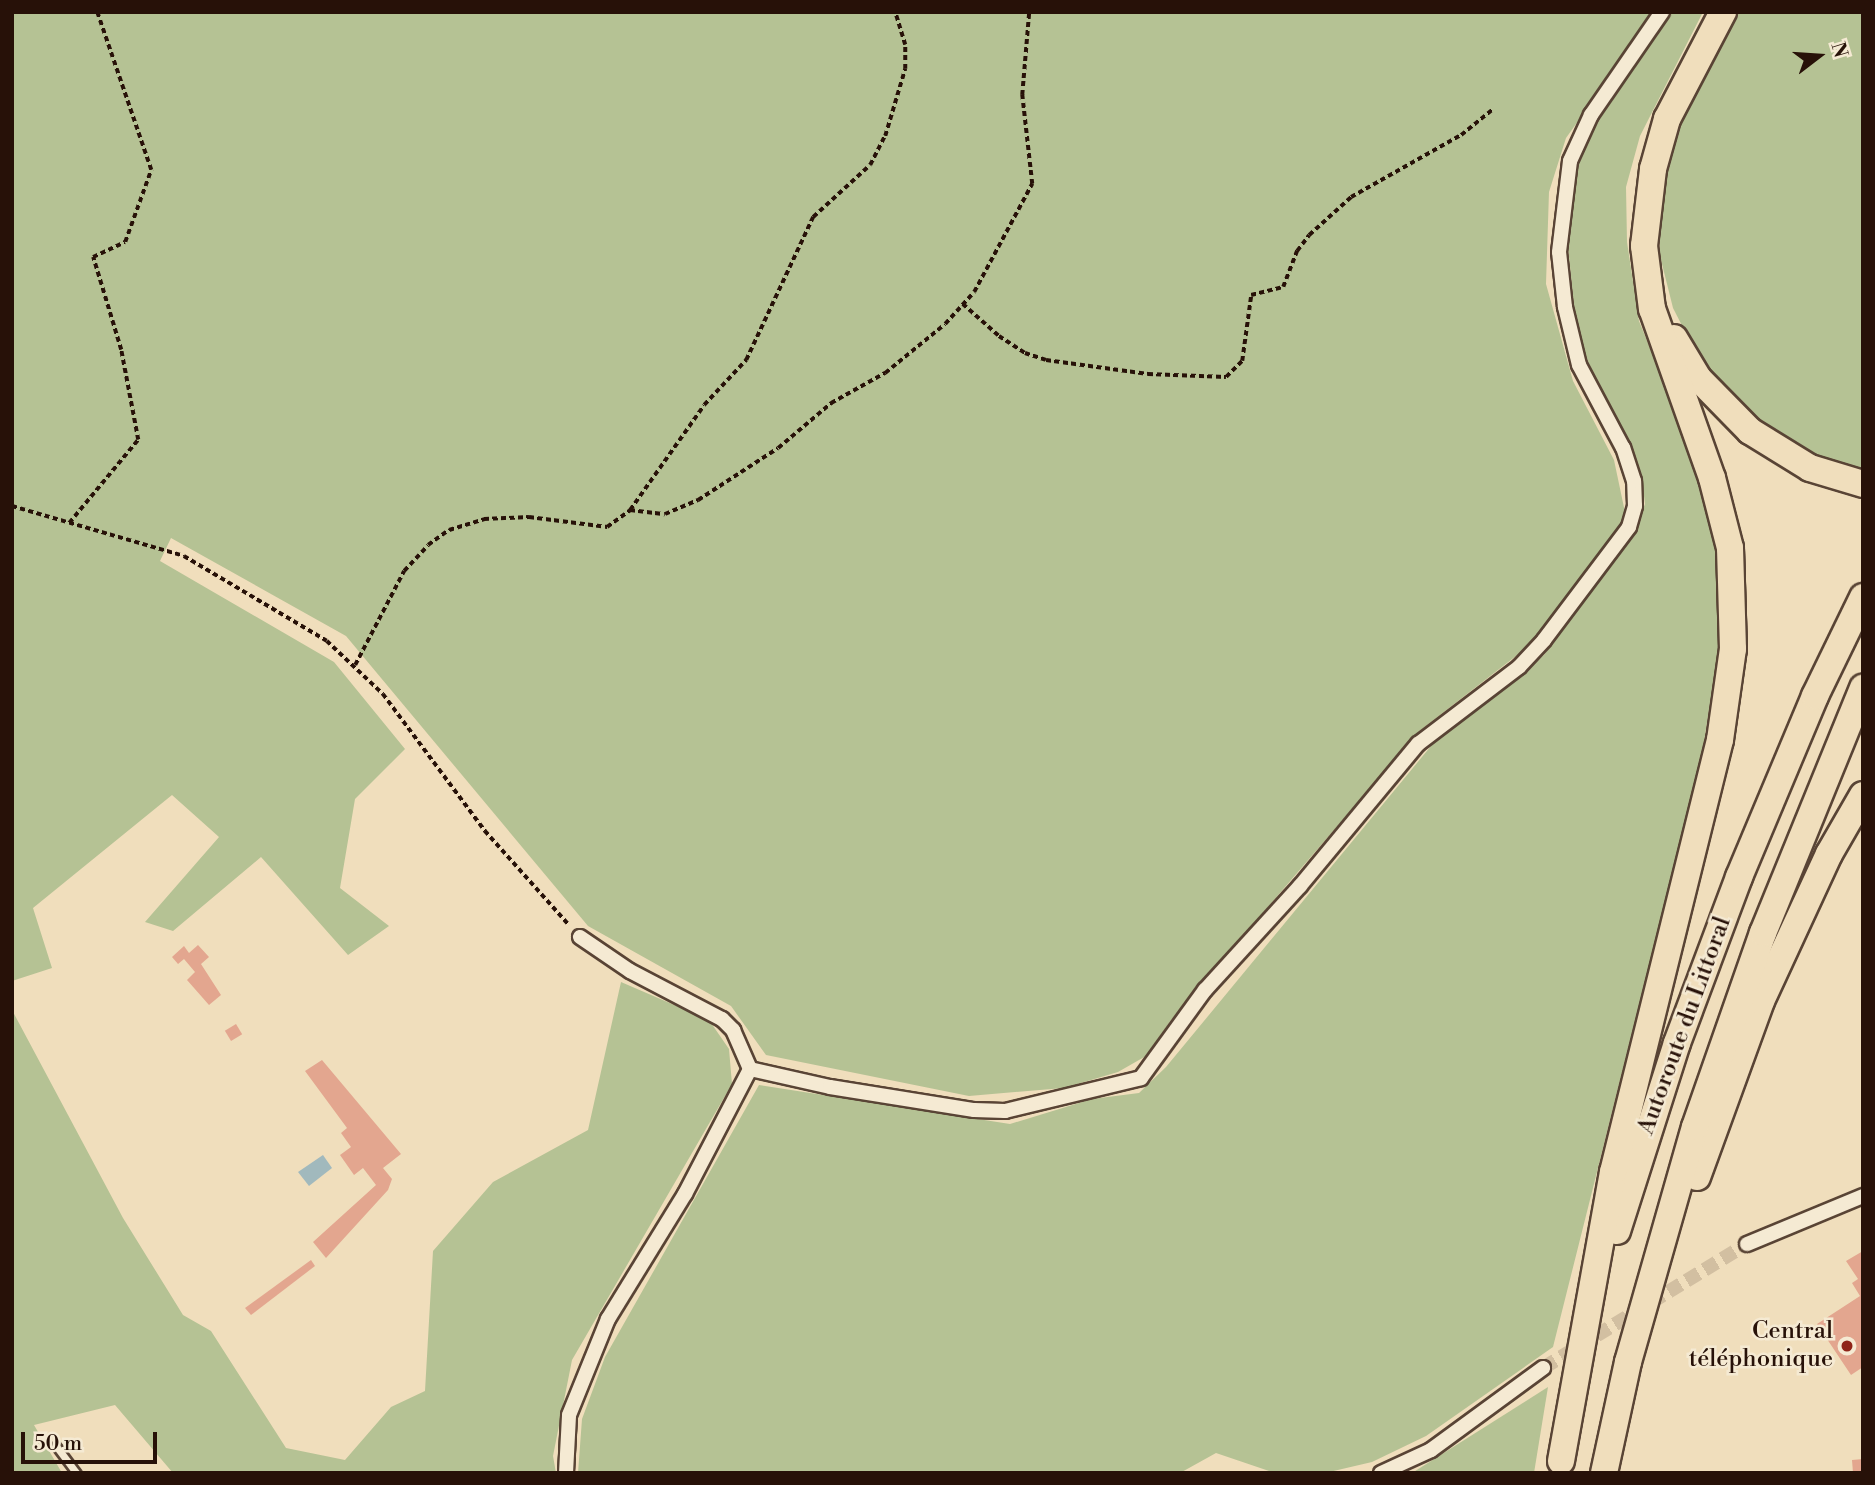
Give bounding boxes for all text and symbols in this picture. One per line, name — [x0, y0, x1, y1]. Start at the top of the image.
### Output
north arrow — [1784, 21, 1854, 91]
text: N — [1825, 39, 1853, 61]
street label: Autoroute du Littoral — [1632, 913, 1738, 1139]
place label: Central téléphonique — [1689, 1318, 1833, 1374]
marker: Central téléphonique — [1839, 1338, 1855, 1354]
scale bar — [24, 1418, 161, 1462]
text: 50 m — [34, 1431, 82, 1457]

